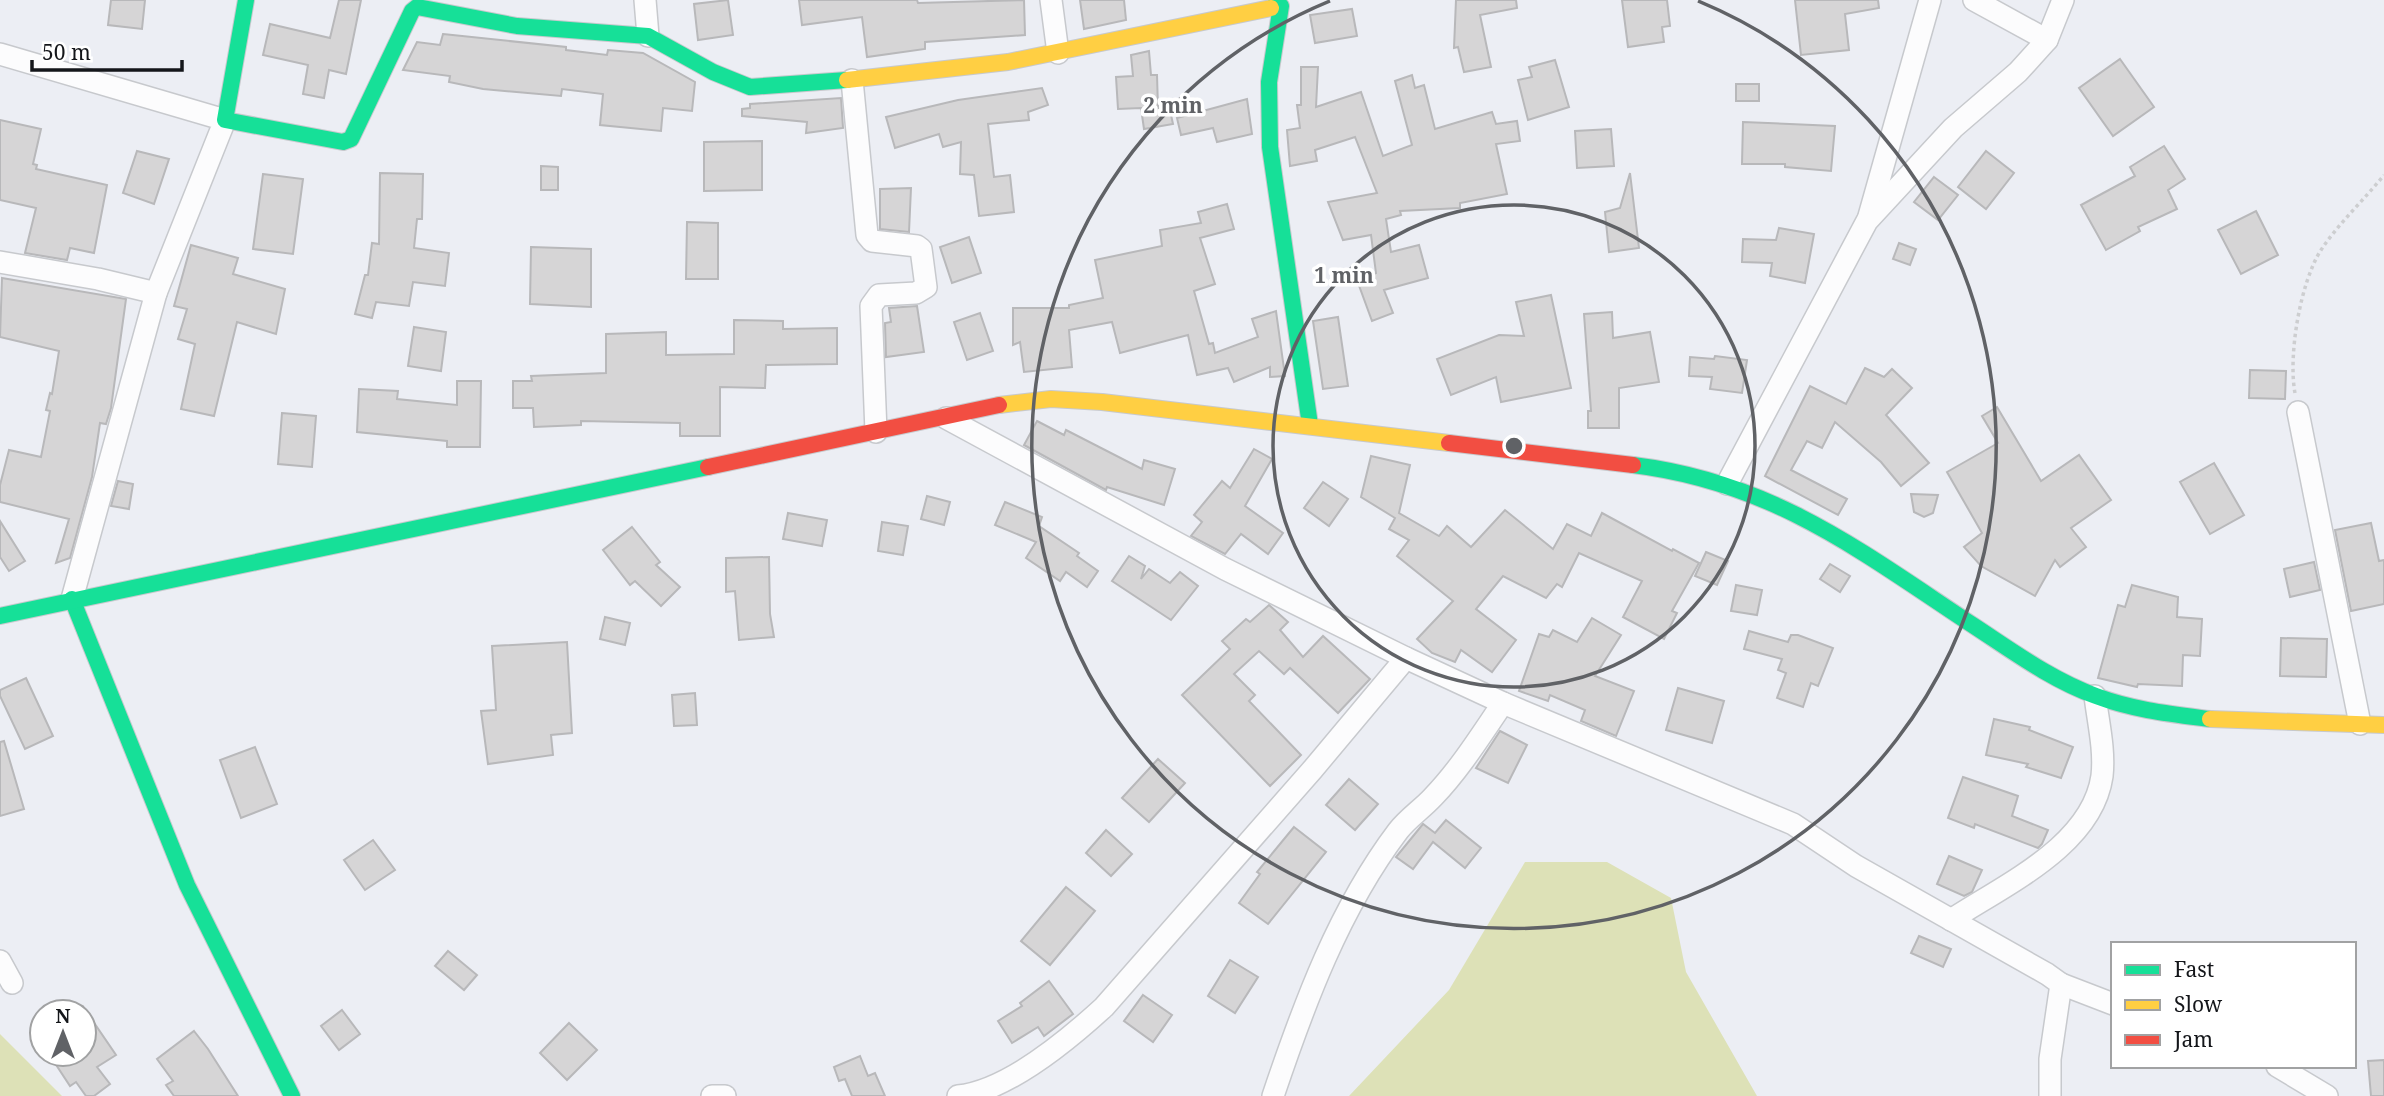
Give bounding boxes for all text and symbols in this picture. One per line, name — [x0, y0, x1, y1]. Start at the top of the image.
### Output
scale bar — [32, 28, 182, 72]
text: 50 m — [42, 38, 91, 66]
text: 2 min — [1143, 91, 1203, 119]
text: 1 min — [1314, 261, 1374, 289]
centre of rings — [1502, 434, 1526, 458]
legend — [2111, 942, 2356, 1068]
text: Fast — [2174, 955, 2214, 983]
text: Slow — [2174, 990, 2223, 1018]
north arrow — [28, 998, 98, 1068]
text: N — [56, 1003, 71, 1029]
text: Jam — [2173, 1025, 2213, 1053]

